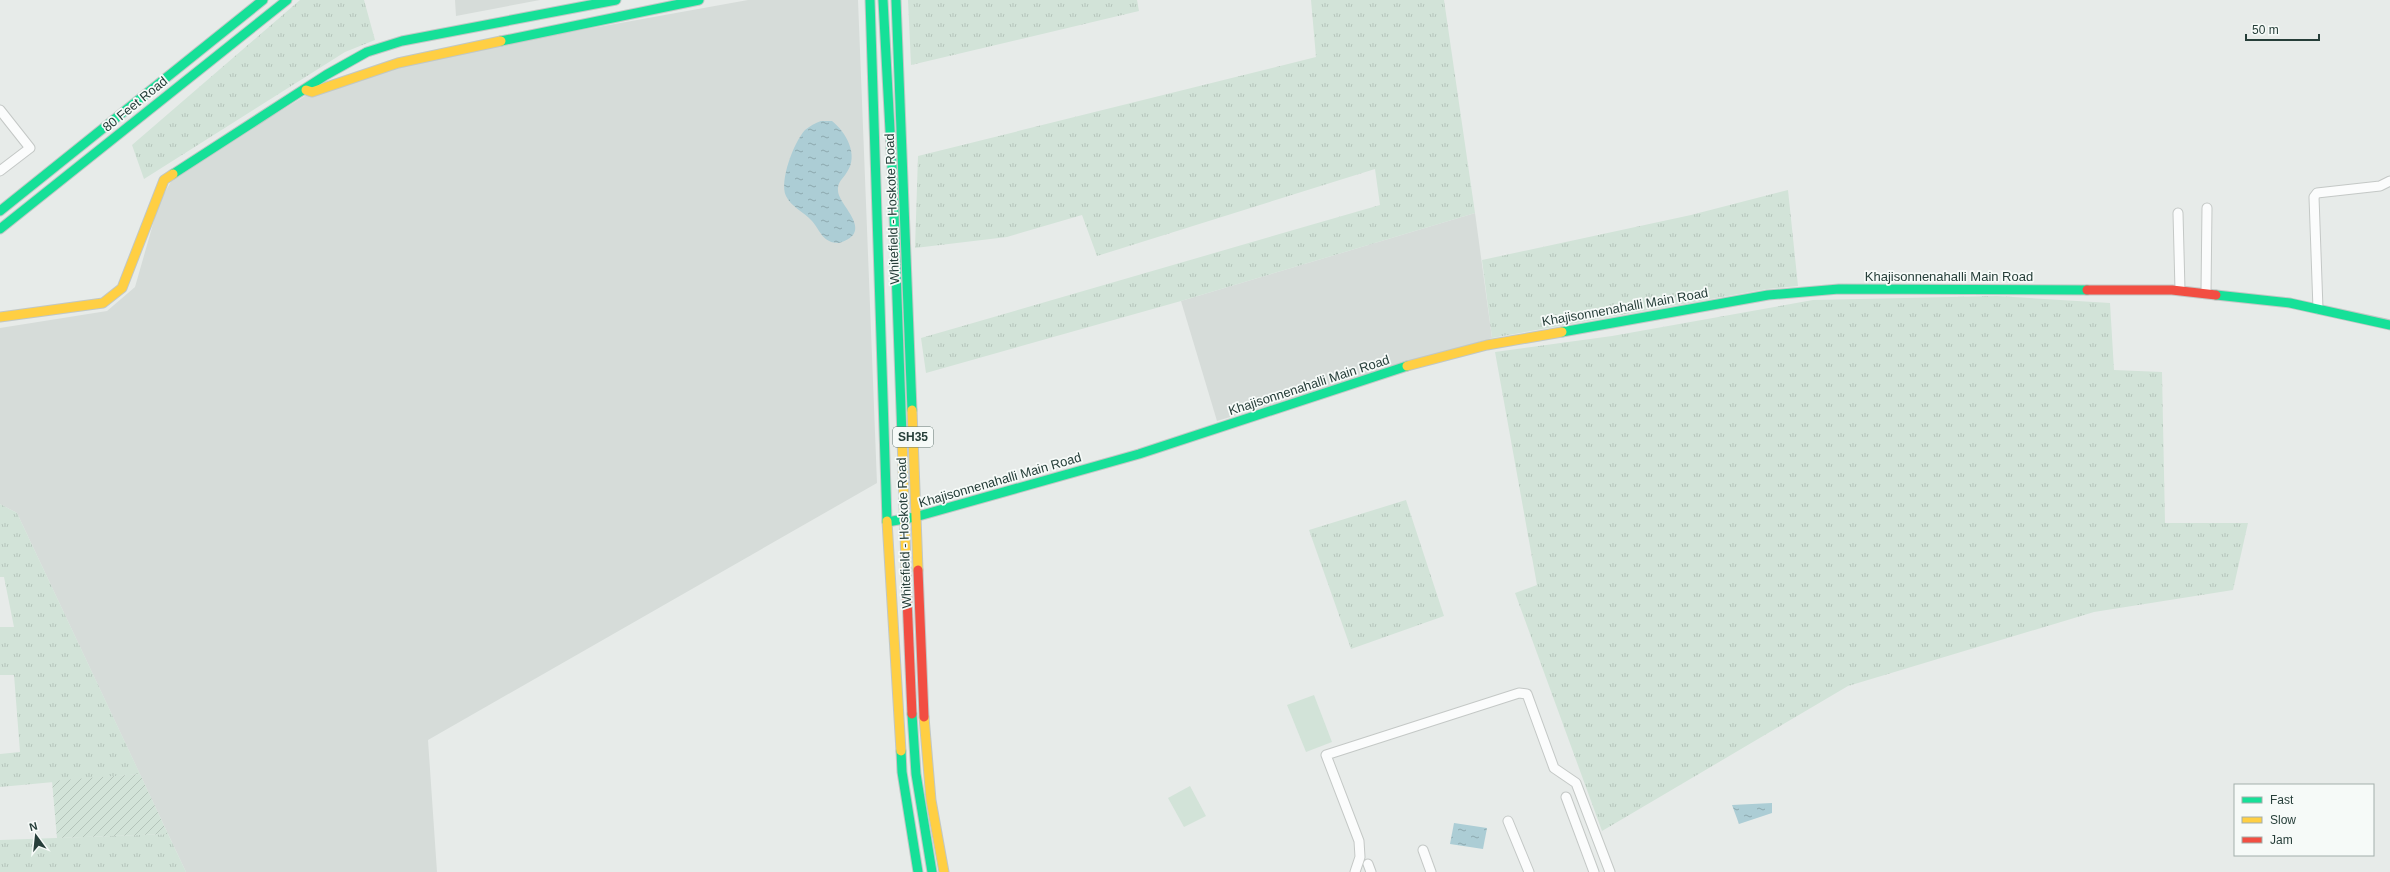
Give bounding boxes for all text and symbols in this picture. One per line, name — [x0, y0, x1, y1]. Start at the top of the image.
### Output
scale bar — [2246, 16, 2319, 42]
text: 50 m — [2252, 23, 2279, 37]
street label: 80 Feet Road — [100, 73, 170, 135]
street label: Whitefield - Hoskote Road — [882, 133, 902, 285]
street label: Khajisonnenahalli Main Road — [1865, 269, 2033, 284]
street label: Khajisonnenahalli Main Road — [1541, 285, 1709, 329]
street label: Khajisonnenahalli Main Road — [1227, 352, 1391, 418]
road number: SH35 — [893, 427, 933, 447]
street label: Khajisonnenahalli Main Road — [917, 450, 1083, 510]
street label: Whitefield - Hoskote Road — [894, 457, 914, 609]
legend — [2234, 784, 2374, 856]
text: Fast — [2270, 793, 2294, 807]
text: Slow — [2270, 813, 2296, 827]
north arrow — [16, 816, 56, 856]
text: N — [28, 820, 39, 833]
text: Jam — [2270, 833, 2293, 847]

